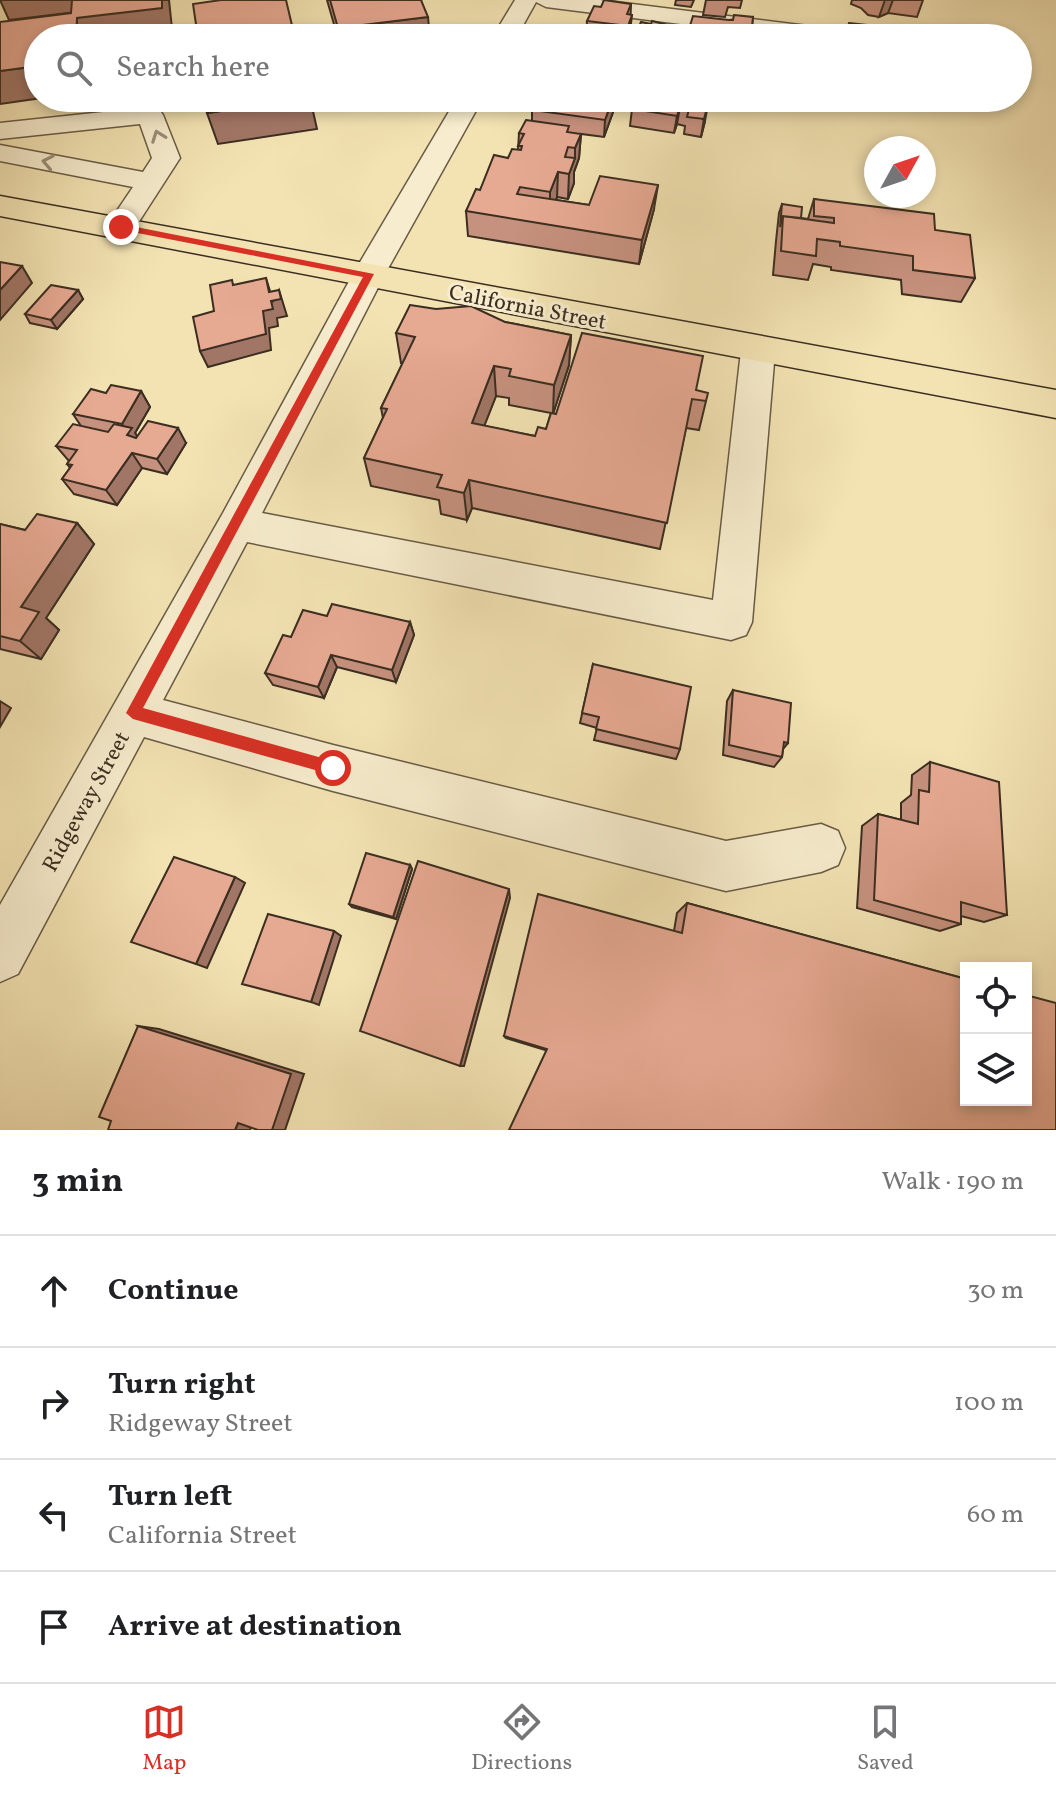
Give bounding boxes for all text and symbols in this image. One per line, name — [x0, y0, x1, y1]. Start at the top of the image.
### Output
search box — [24, 24, 1032, 112]
icon: search — [52, 46, 96, 90]
text: Search here — [116, 47, 270, 89]
one-way arrow — [151, 130, 167, 144]
north arrow — [864, 136, 936, 208]
one-way arrow — [41, 155, 54, 172]
route end — [103, 209, 139, 245]
street label: California Street — [446, 278, 609, 339]
street label: Ridgeway Street — [36, 726, 139, 878]
route start — [315, 750, 351, 786]
map controls — [960, 962, 1032, 1106]
button: locate — [960, 962, 1032, 1034]
button: layers — [960, 1034, 1032, 1106]
text: 3 min — [32, 1159, 123, 1206]
text: Walk · 190 m — [881, 1164, 1024, 1200]
icon: ahead — [32, 1269, 76, 1313]
text: Continue — [108, 1270, 239, 1312]
text: 30 m — [967, 1273, 1024, 1309]
text: Turn right — [108, 1364, 256, 1406]
icon: right — [32, 1381, 76, 1425]
text: 100 m — [954, 1385, 1024, 1421]
text: Ridgeway Street — [108, 1406, 293, 1442]
text: Turn left — [108, 1476, 232, 1518]
icon: left — [32, 1493, 76, 1537]
text: 60 m — [967, 1497, 1024, 1533]
text: California Street — [108, 1518, 297, 1554]
icon: arrive — [32, 1605, 76, 1649]
text: Arrive at destination — [108, 1606, 402, 1648]
tab: Map — [142, 1700, 186, 1779]
tab: Directions — [471, 1700, 572, 1779]
tab: Saved — [857, 1700, 914, 1779]

